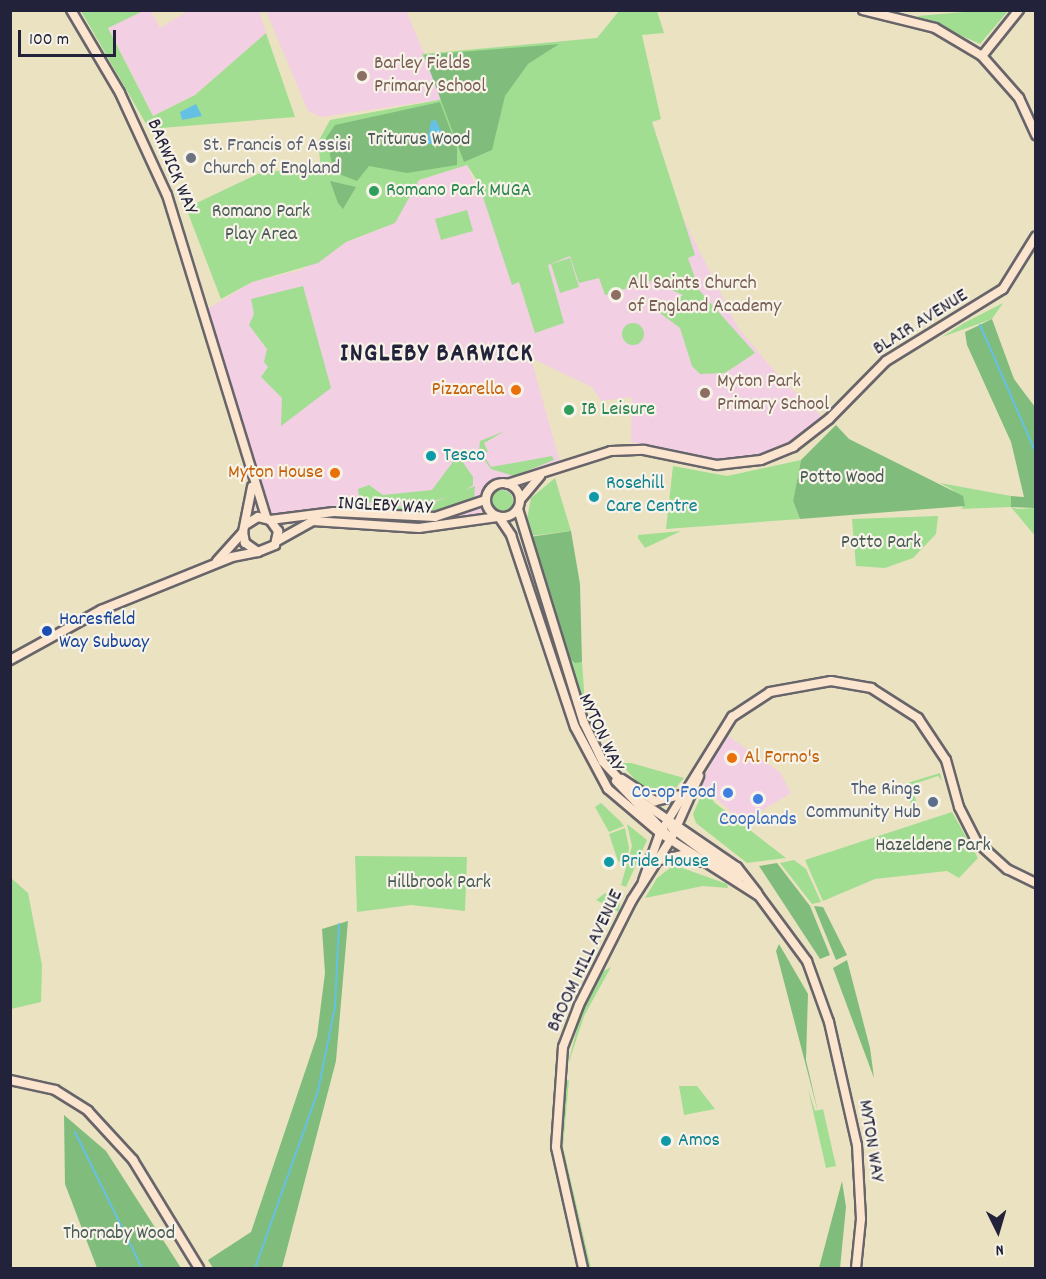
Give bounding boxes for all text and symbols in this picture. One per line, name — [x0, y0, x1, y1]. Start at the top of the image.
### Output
scale bar — [21, 18, 118, 56]
text: 100 m — [29, 28, 69, 53]
place label: Barley Fields Primary School — [374, 52, 486, 99]
marker: Barley Fields Primary School — [355, 69, 369, 83]
street label: BARWICK WAY — [140, 116, 202, 218]
park label: Triturus Wood — [368, 128, 470, 152]
place label: St. Francis of Assisi Church of England — [203, 134, 351, 181]
marker: St. Francis of Assisi Church of England — [184, 151, 198, 165]
place label: Romano Park MUGA — [386, 179, 532, 203]
marker: Romano Park MUGA — [367, 184, 381, 198]
park label: Romano Park Play Area — [212, 201, 310, 248]
place label: All Saints Church of England Academy — [628, 272, 781, 319]
street label: BLAIR AVENUE — [869, 284, 973, 362]
marker: All Saints Church of England Academy — [609, 288, 623, 302]
district label: INGLEBY BARWICK — [340, 339, 534, 371]
place label: Myton Park Primary School — [717, 370, 829, 417]
place label: Pizzarella — [432, 378, 504, 402]
marker: Pizzarella — [509, 383, 523, 397]
marker: Myton Park Primary School — [698, 386, 712, 400]
place label: IB Leisure — [581, 398, 655, 422]
marker: IB Leisure — [562, 403, 576, 417]
place label: Tesco — [443, 444, 485, 468]
marker: Tesco — [424, 449, 438, 463]
place label: Myton House — [228, 461, 323, 485]
marker: Myton House — [328, 466, 342, 480]
park label: Potto Wood — [800, 466, 884, 490]
place label: Rosehill Care Centre — [606, 473, 698, 520]
marker: Rosehill Care Centre — [587, 490, 601, 504]
street label: INGLEBY WAY — [337, 493, 433, 521]
park label: Potto Park — [841, 531, 921, 555]
place label: Haresfield Way Subway — [59, 608, 149, 655]
marker: Haresfield Way Subway — [40, 624, 54, 638]
street label: MYTON WAY — [572, 690, 628, 776]
place label: Al Forno's — [744, 746, 820, 770]
marker: Al Forno's — [725, 751, 739, 765]
place label: The Rings Community Hub — [806, 778, 921, 825]
place label: Co-op Food — [632, 781, 716, 805]
marker: Co-op Food — [721, 786, 735, 800]
marker: Cooplands — [751, 792, 765, 806]
marker: The Rings Community Hub — [926, 795, 940, 809]
place label: Cooplands — [719, 808, 797, 832]
park label: Hazeldene Park — [875, 834, 991, 858]
place label: Pride House — [621, 850, 709, 874]
marker: Pride House — [602, 855, 616, 869]
park label: Hillbrook Park — [387, 871, 491, 895]
street label: BROOM HILL AVENUE — [543, 886, 629, 1036]
street label: MYTON WAY — [852, 1098, 888, 1184]
place label: Amos — [678, 1129, 720, 1153]
marker: Amos — [659, 1134, 673, 1148]
north arrow — [968, 1201, 1028, 1261]
park label: Thornaby Wood — [63, 1222, 175, 1246]
text: N — [995, 1238, 1005, 1261]

